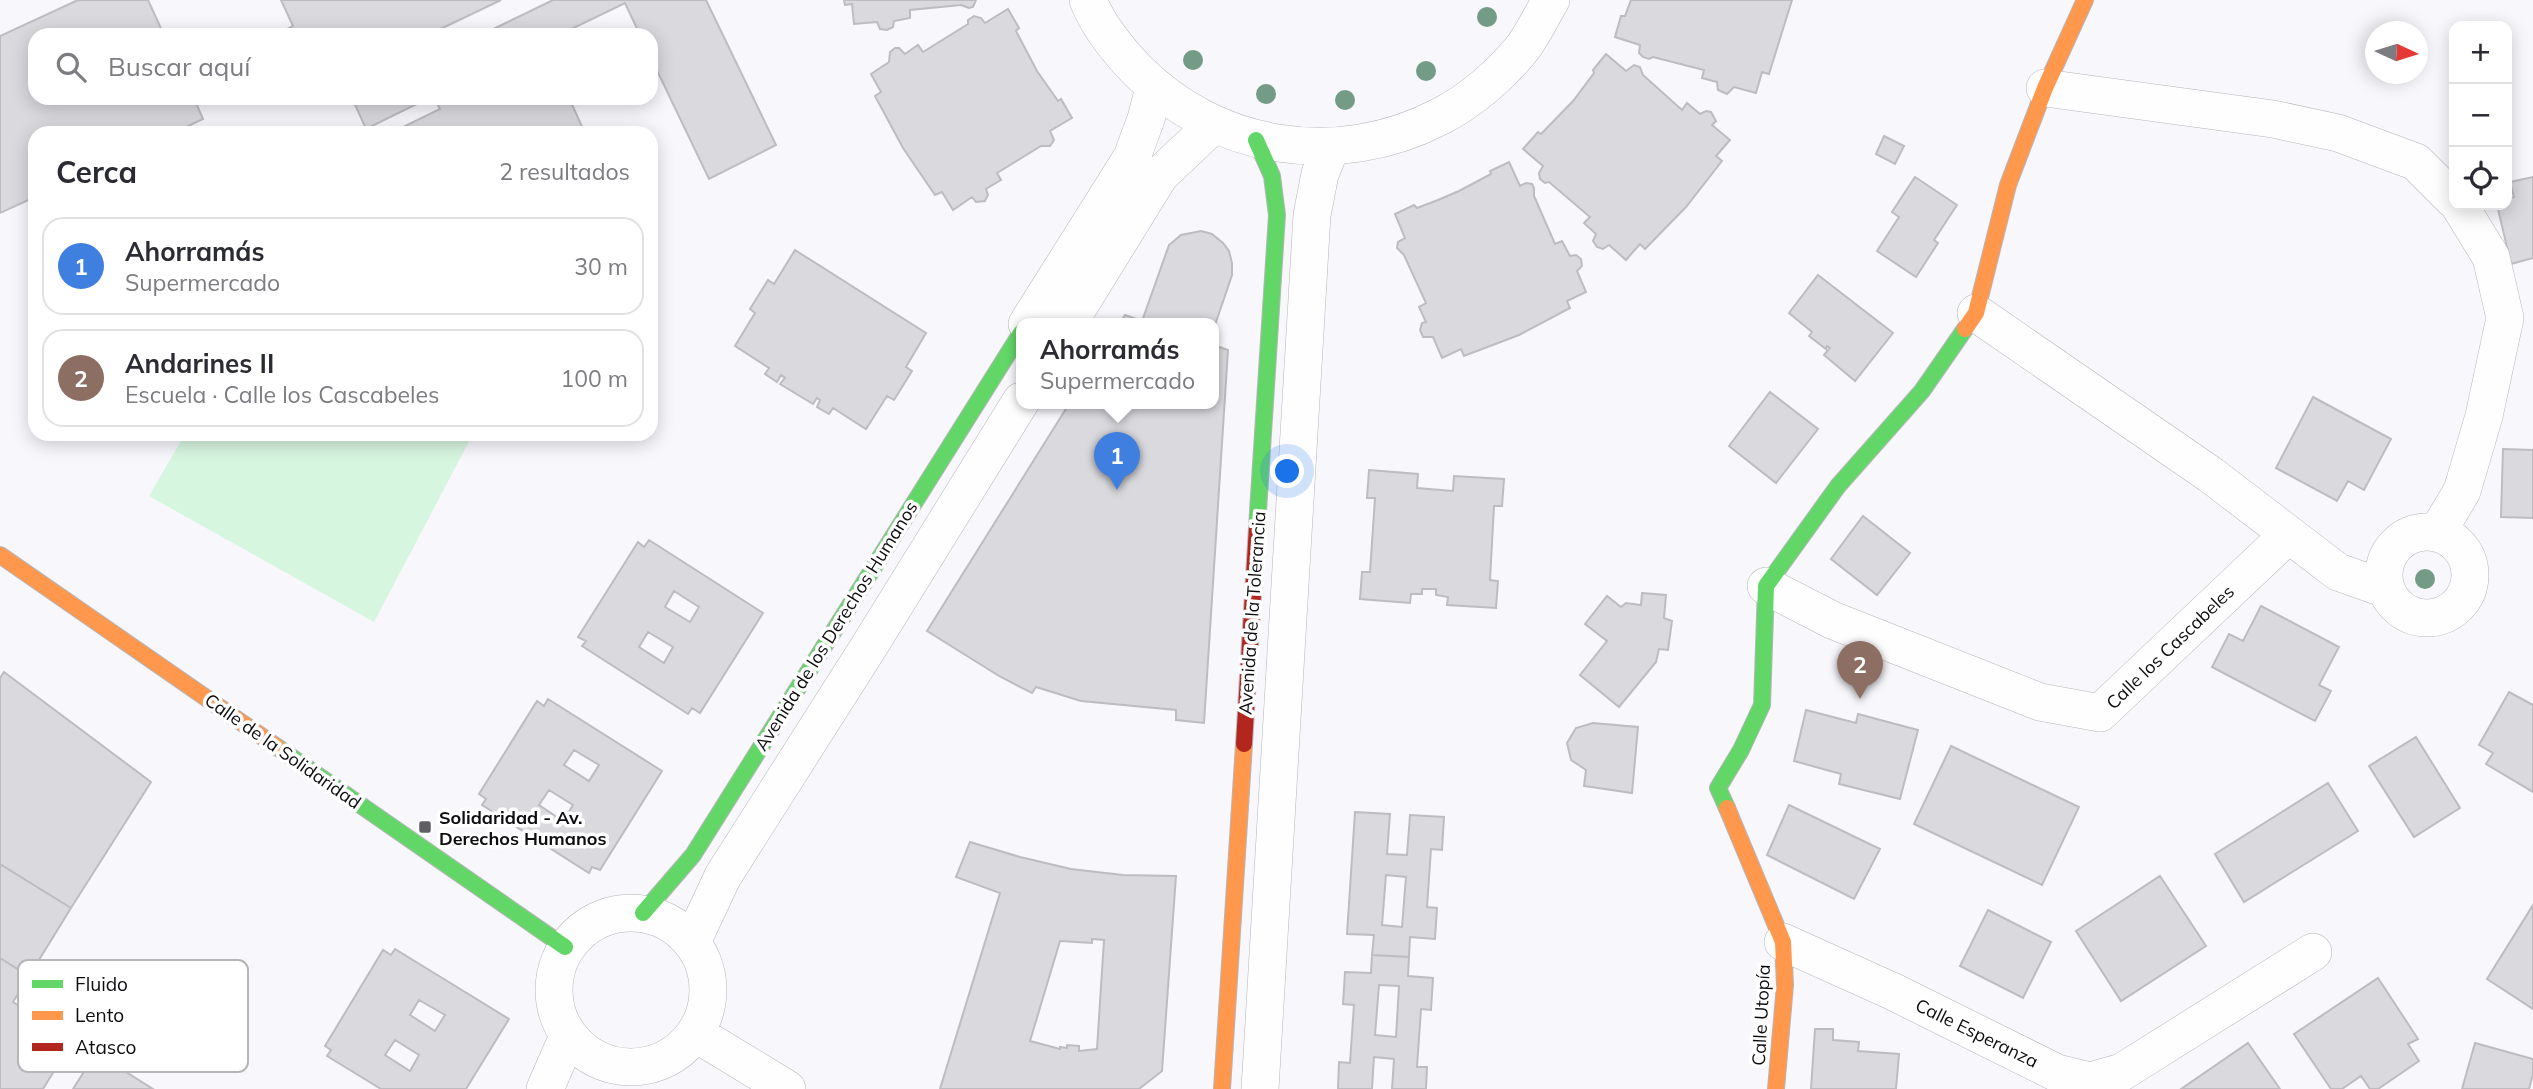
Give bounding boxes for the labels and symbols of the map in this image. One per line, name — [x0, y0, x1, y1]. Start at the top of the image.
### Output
north arrow — [2365, 21, 2428, 84]
pin: 1 — [1094, 432, 1140, 490]
your location — [1270, 454, 1304, 488]
street label: Avenida de los Derechos Humanos — [749, 497, 923, 755]
street label: Avenida de la Tolerancia — [1233, 511, 1271, 715]
street label: Calle los Cascabeles — [2101, 580, 2239, 714]
pin: 2 — [1837, 641, 1883, 699]
street label: Calle de la Solidaridad — [200, 688, 366, 814]
place label: Solidaridad - Av. Derechos Humanos — [439, 806, 606, 850]
marker: Solidaridad - Av. Derechos Humanos — [417, 819, 433, 835]
legend — [18, 960, 248, 1072]
street label: Calle Utopía — [1747, 964, 1775, 1066]
text: Fluido — [75, 972, 128, 996]
street label: Calle Esperanza — [1912, 993, 2042, 1073]
text: Lento — [75, 1003, 124, 1027]
text: Atasco — [75, 1035, 136, 1059]

